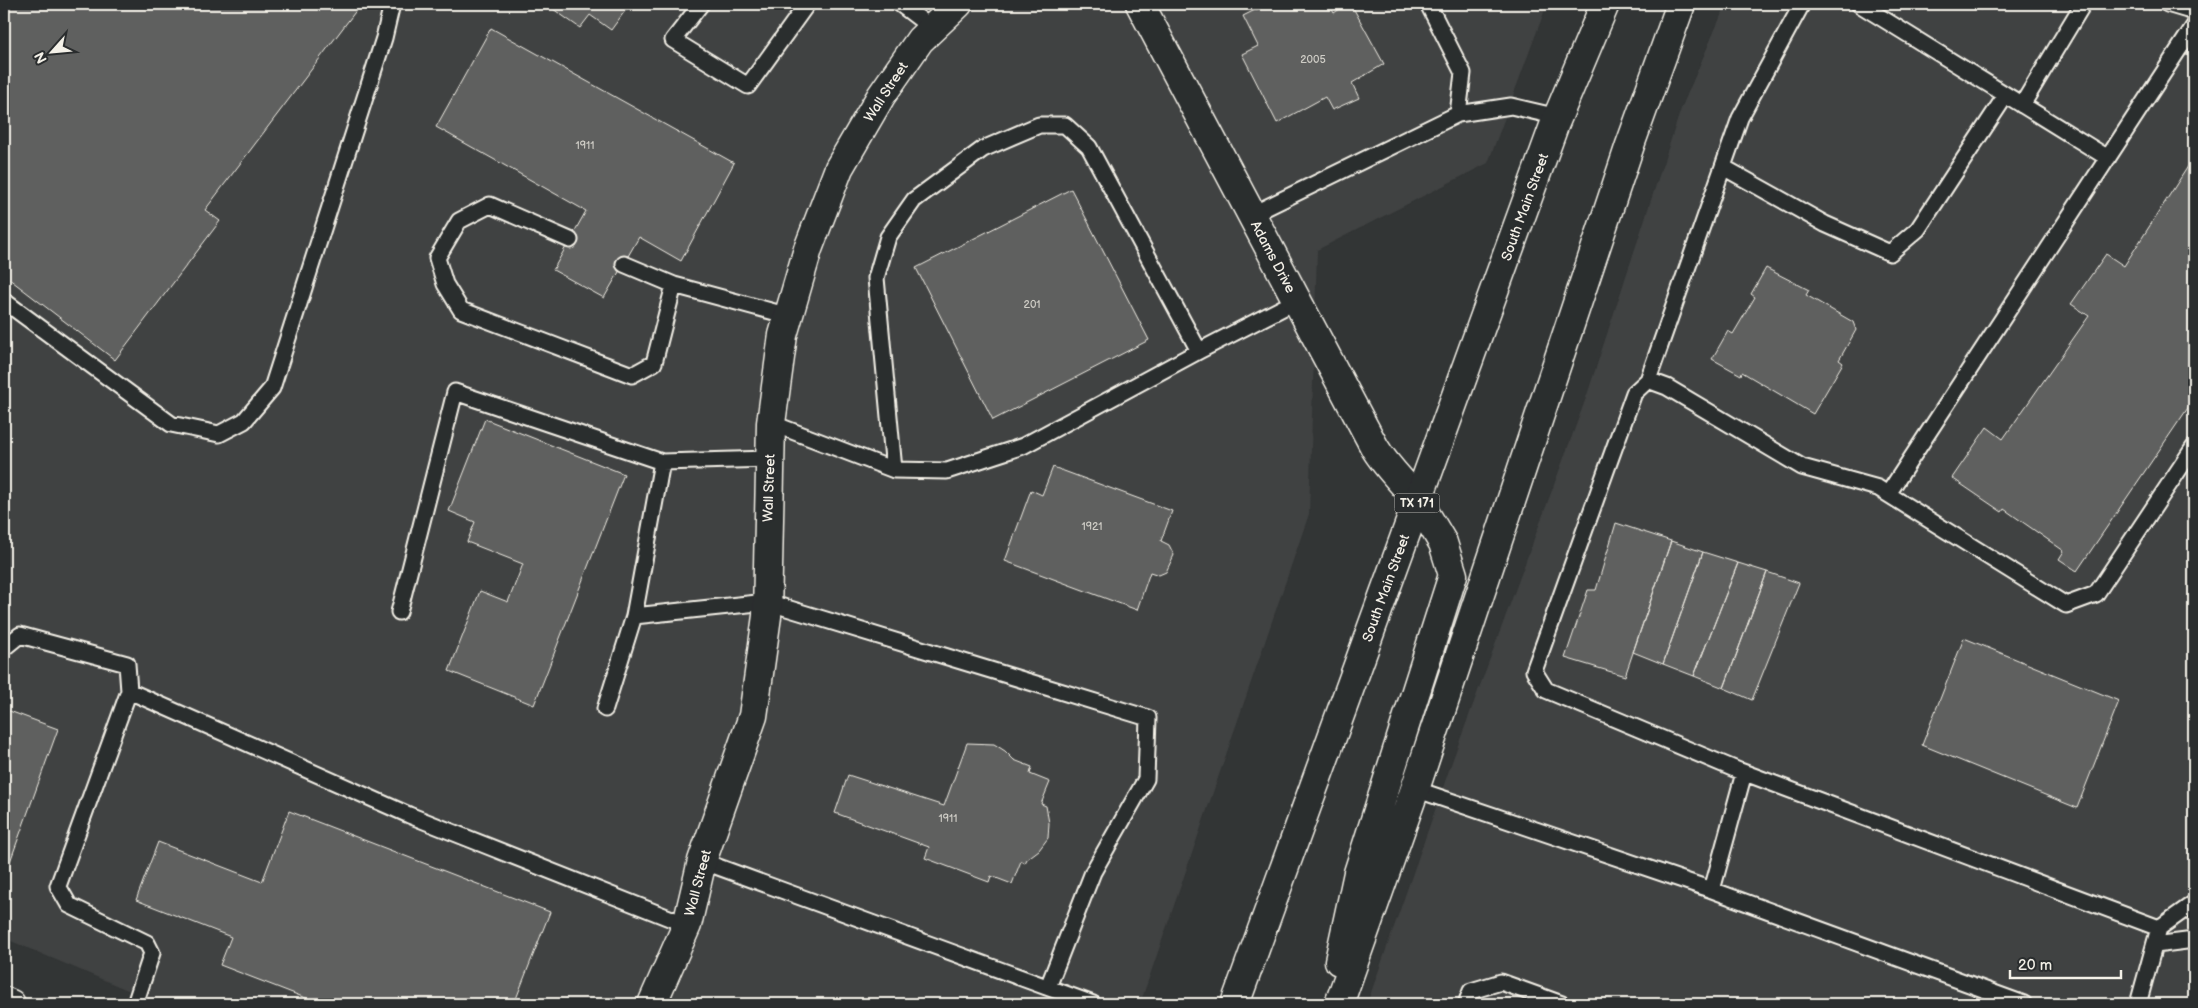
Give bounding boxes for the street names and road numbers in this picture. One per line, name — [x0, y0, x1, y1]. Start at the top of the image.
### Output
street label: Wall Street — [860, 58, 912, 125]
street label: South Main Street — [1498, 150, 1553, 263]
street label: Adams Drive — [1247, 218, 1299, 296]
street label: Wall Street — [759, 453, 779, 522]
road number: TX 171 — [1394, 493, 1440, 512]
street label: South Main Street — [1359, 531, 1414, 644]
street label: Wall Street — [681, 847, 715, 918]

